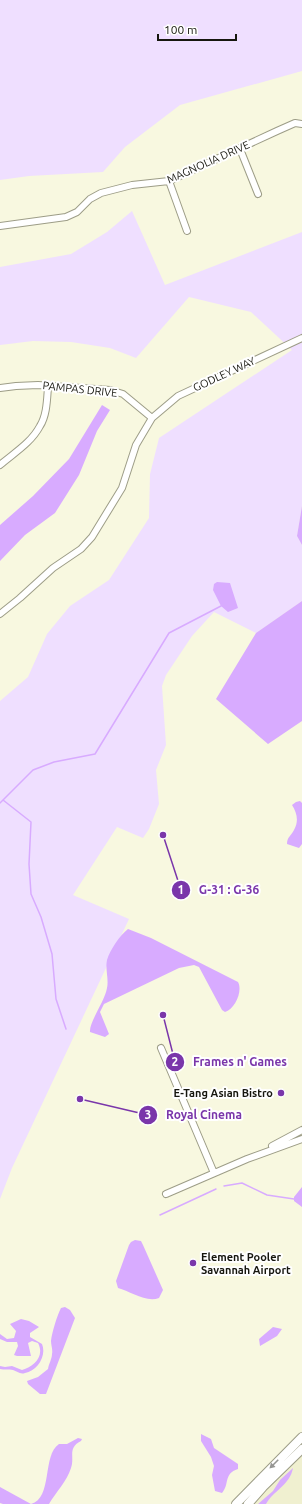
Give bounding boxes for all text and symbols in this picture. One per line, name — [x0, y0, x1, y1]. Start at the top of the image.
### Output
scale bar — [158, 16, 236, 42]
text: 100 m — [164, 23, 197, 36]
street label: MAGNOLIA DRIVE — [165, 138, 251, 186]
street label: GODLEY WAY — [191, 354, 257, 394]
street label: PAMPAS DRIVE — [42, 379, 118, 399]
callout: G-31 : G-36 — [171, 878, 267, 902]
text: 1 — [178, 883, 184, 896]
text: G-31 : G-36 — [199, 883, 259, 896]
callout: Frames n' Games — [165, 1050, 295, 1074]
text: 2 — [172, 1055, 179, 1068]
text: Frames n' Games — [193, 1055, 287, 1068]
place label: E-Tang Asian Bistro — [174, 1087, 273, 1099]
marker: E-Tang Asian Bistro — [276, 1088, 286, 1098]
callout: Royal Cinema — [138, 1103, 250, 1127]
text: 3 — [145, 1108, 151, 1121]
text: Royal Cinema — [166, 1108, 242, 1121]
place label: Element Pooler Savannah Airport — [201, 1251, 291, 1276]
marker: Element Pooler Savannah Airport — [188, 1258, 198, 1268]
one-way arrow — [269, 1459, 279, 1469]

